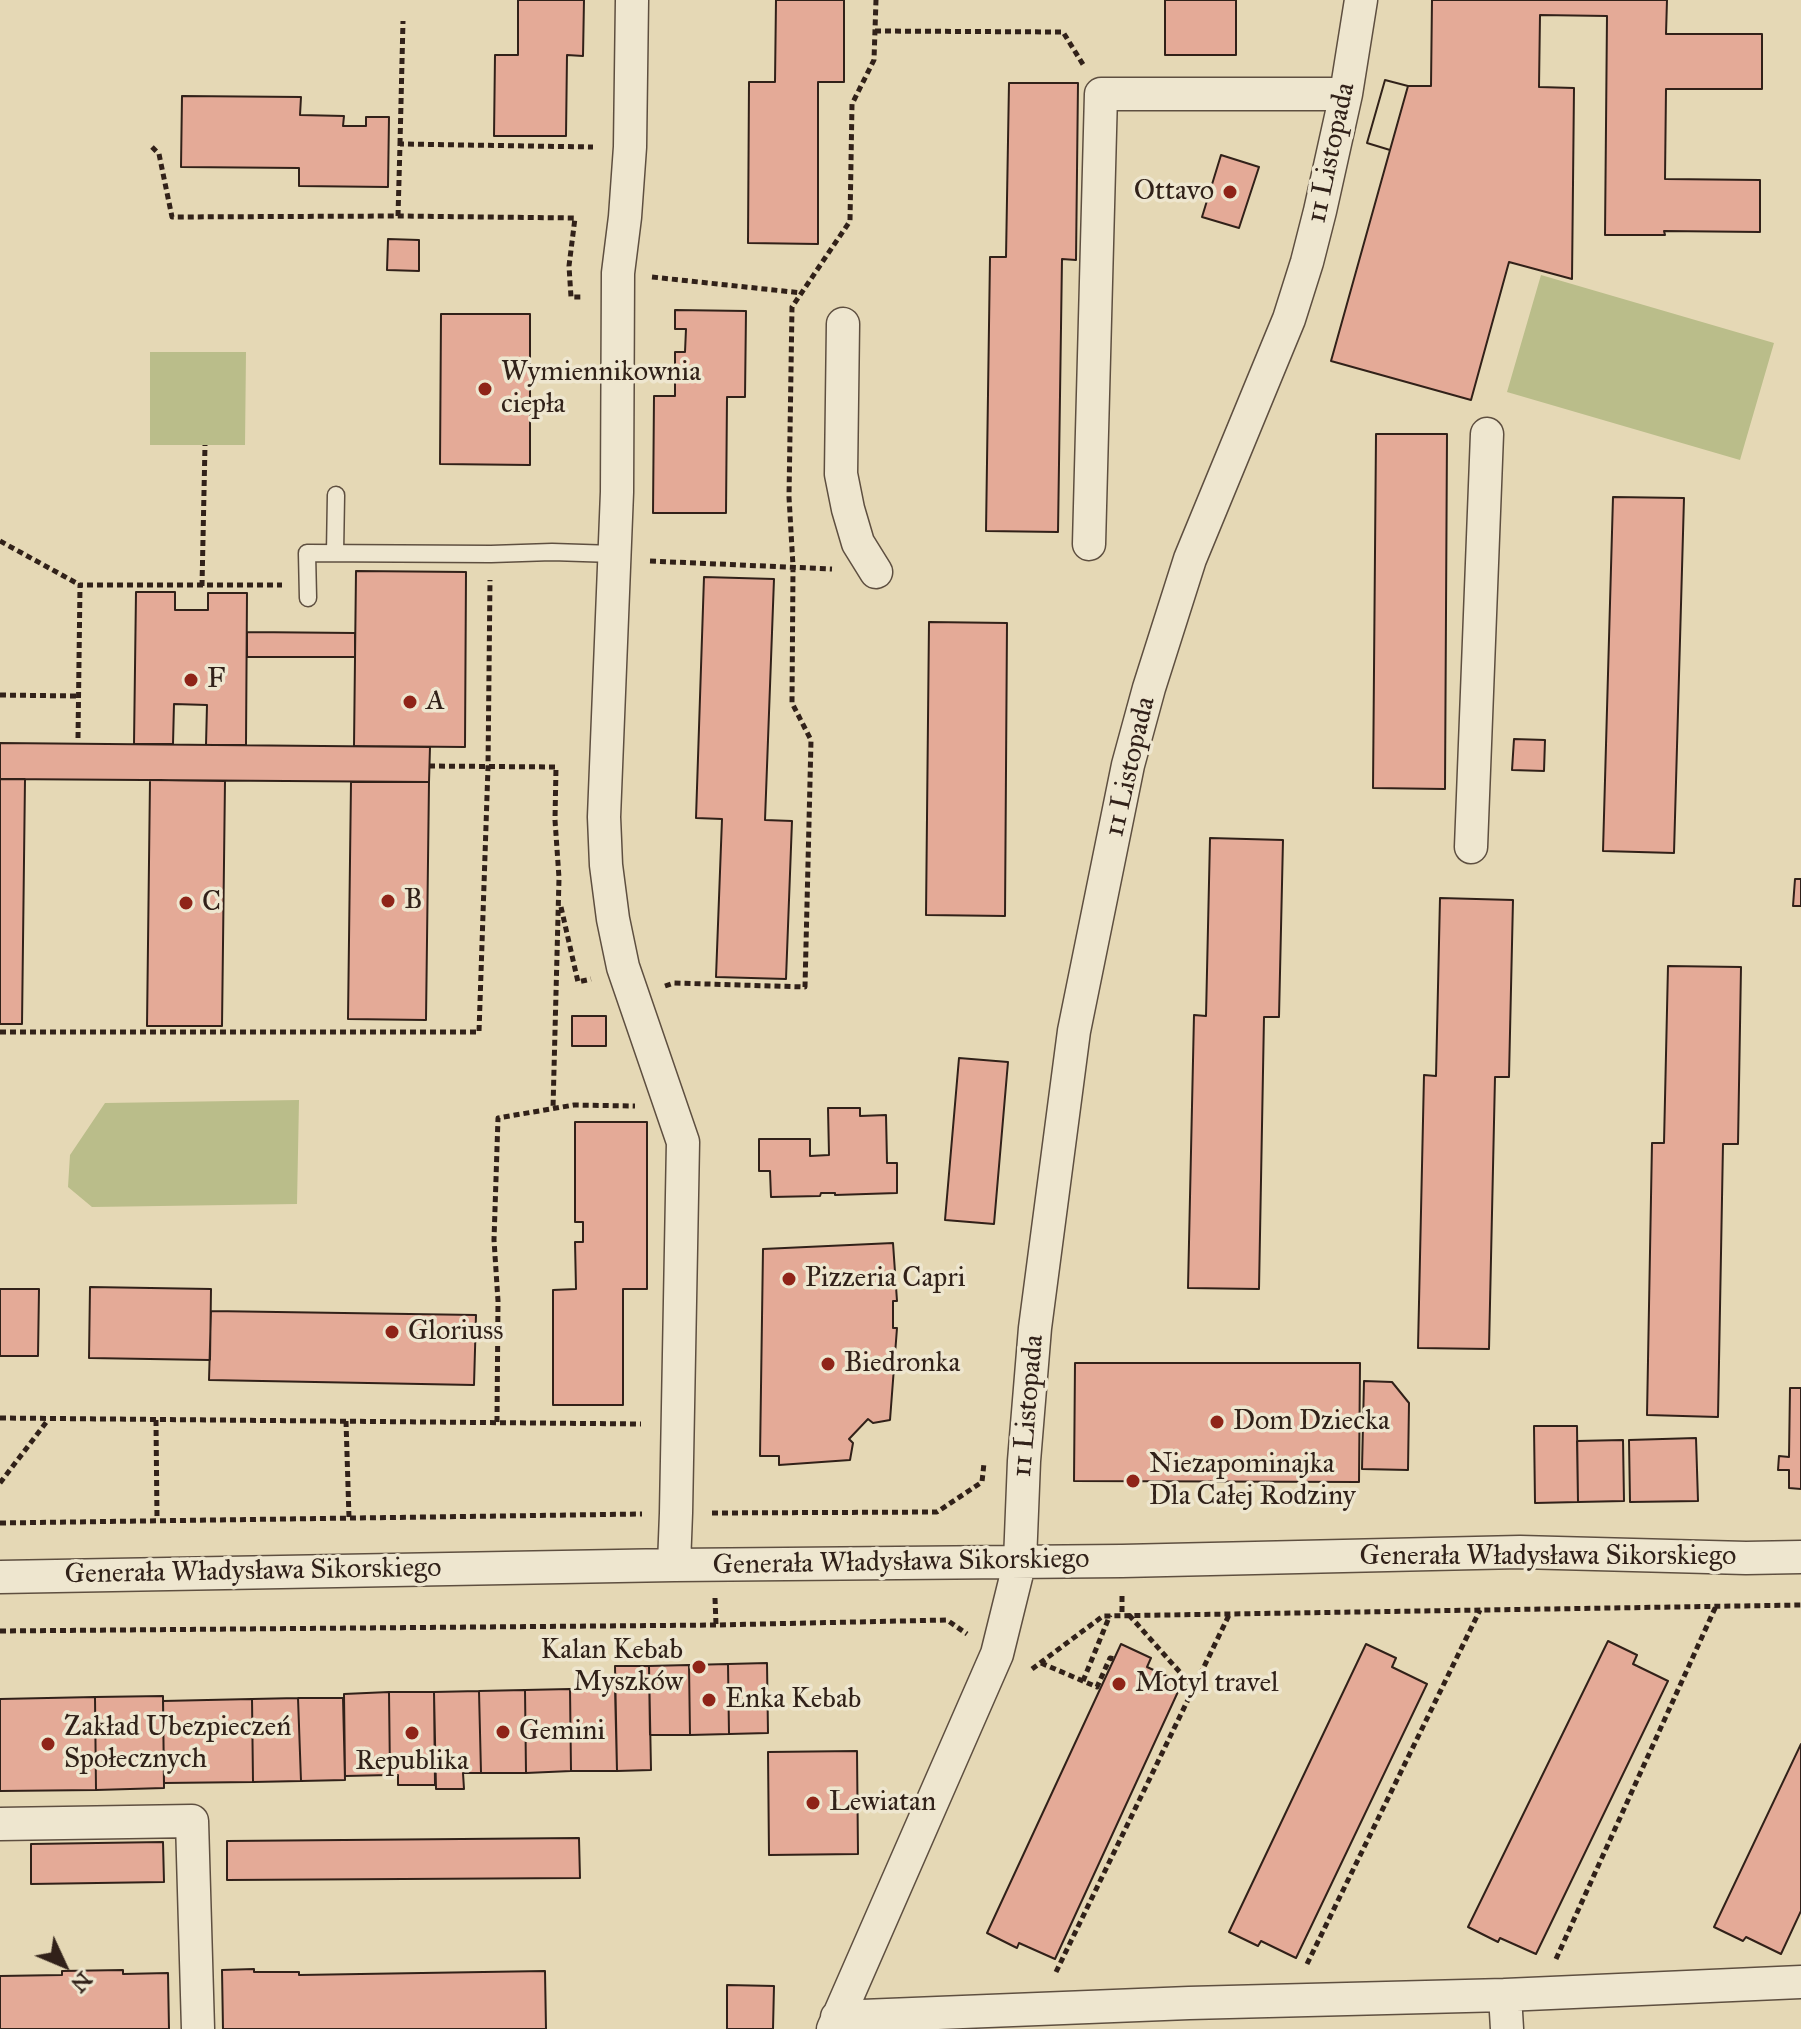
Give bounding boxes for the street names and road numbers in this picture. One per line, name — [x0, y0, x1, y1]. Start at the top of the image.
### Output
street label: 11 Listopada — [1301, 80, 1363, 226]
street label: 11 Listopada — [1099, 694, 1163, 840]
street label: 11 Listopada — [1006, 1333, 1052, 1479]
street label: Generała Władysława Sikorskiego — [1360, 1540, 1736, 1574]
street label: Generała Władysława Sikorskiego — [712, 1543, 1090, 1583]
street label: Generała Władysława Sikorskiego — [64, 1552, 442, 1592]

